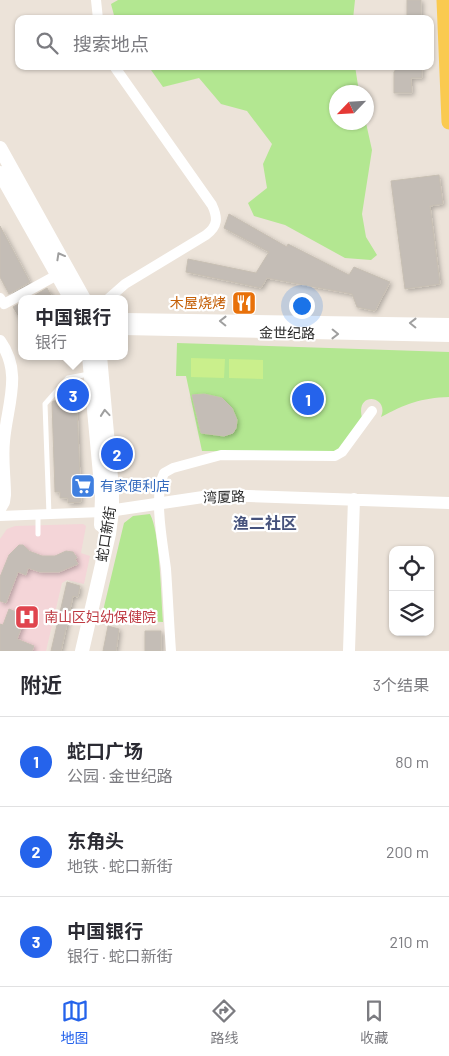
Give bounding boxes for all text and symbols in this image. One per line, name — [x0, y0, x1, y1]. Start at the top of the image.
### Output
search box — [15, 15, 434, 70]
icon: search — [33, 29, 61, 57]
text: 搜索地点 — [73, 32, 149, 55]
north arrow — [329, 85, 374, 130]
one-way arrow — [56, 252, 66, 261]
restaurant icon: 木屋烧烤 — [231, 290, 257, 316]
your location — [289, 293, 315, 319]
place label: 木屋烧烤 — [170, 294, 226, 311]
popup — [18, 295, 128, 360]
text: 中国银行 — [35, 305, 111, 328]
one-way arrow — [219, 316, 226, 326]
one-way arrow — [409, 318, 416, 328]
street label: 金世纪路 — [259, 324, 315, 341]
one-way arrow — [332, 329, 339, 339]
text: 银行 — [35, 332, 67, 351]
pin: 3 — [57, 376, 89, 414]
pin: 1 — [292, 380, 324, 418]
one-way arrow — [100, 409, 111, 417]
pin: 2 — [101, 435, 133, 473]
supermarket icon: 有家便利店 — [70, 473, 96, 499]
place label: 有家便利店 — [100, 477, 170, 494]
street label: 湾厦路 — [203, 487, 245, 506]
street label: 蛇口新街 — [93, 505, 118, 563]
district label: 渔二社区 — [233, 513, 297, 532]
map controls — [389, 546, 434, 636]
button: locate — [389, 546, 434, 591]
button: layers — [389, 591, 434, 636]
hospital icon: 南山区妇幼保健院 — [14, 604, 40, 630]
place label: 南山区妇幼保健院 — [44, 608, 156, 625]
text: 附近 — [20, 672, 62, 697]
text: 3个结果 — [373, 675, 429, 694]
text: 蛇口广场 — [67, 739, 143, 762]
text: 1 — [33, 752, 39, 771]
text: 80 m — [395, 752, 429, 771]
text: 公园 · 金世纪路 — [67, 766, 173, 785]
text: 东角头 — [67, 829, 124, 852]
text: 2 — [32, 842, 40, 861]
text: 200 m — [386, 842, 429, 861]
text: 地铁 · 蛇口新街 — [67, 856, 173, 875]
text: 中国银行 — [67, 919, 143, 942]
text: 3 — [32, 932, 40, 951]
text: 210 m — [390, 932, 429, 951]
text: 银行 · 蛇口新街 — [67, 946, 173, 965]
tab: 地图 — [61, 997, 89, 1047]
tab: 路线 — [210, 997, 238, 1047]
tab: 收藏 — [360, 997, 388, 1047]

